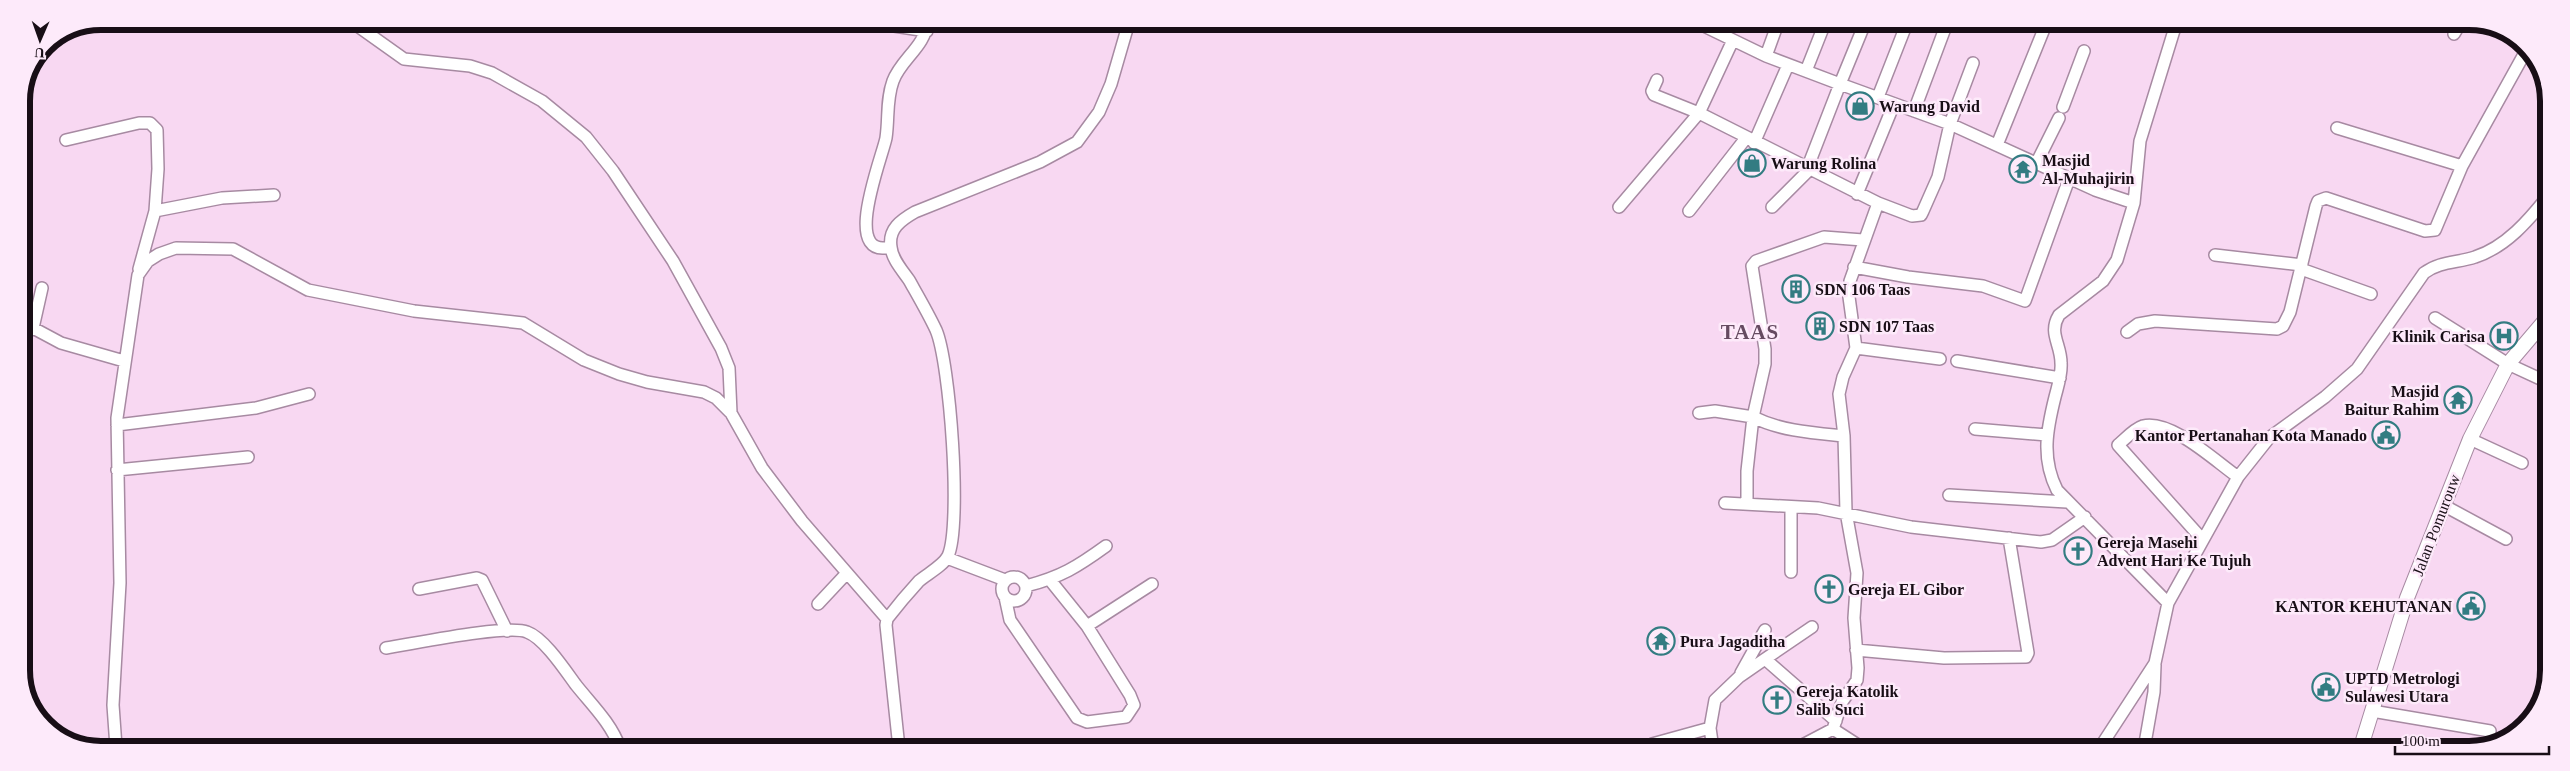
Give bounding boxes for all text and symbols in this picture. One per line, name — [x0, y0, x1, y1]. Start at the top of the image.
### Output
north arrow — [15, 15, 65, 65]
text: U — [34, 45, 45, 60]
shop icon: Warung David — [1845, 91, 1875, 121]
place label: Warung David — [1879, 98, 1980, 116]
shop icon: Warung Rolina — [1737, 148, 1767, 178]
place label: Masjid Al-Muhajirin — [2042, 152, 2135, 188]
temple icon: Masjid Al-Muhajirin — [2008, 154, 2038, 184]
place label: Warung Rolina — [1771, 155, 1876, 173]
building icon: SDN 106 Taas — [1781, 274, 1811, 304]
place label: SDN 106 Taas — [1815, 281, 1910, 298]
building icon: SDN 107 Taas — [1805, 311, 1835, 341]
place label: SDN 107 Taas — [1839, 318, 1934, 335]
district label: TAAS — [1721, 320, 1779, 344]
hospital icon: Klinik Carisa — [2489, 321, 2519, 351]
place label: Klinik Carisa — [2392, 328, 2485, 345]
place label: Masjid Baitur Rahim — [2345, 383, 2440, 418]
temple icon: Masjid Baitur Rahim — [2443, 385, 2473, 415]
public building icon: Kantor Pertanahan Kota Manado — [2371, 420, 2401, 450]
place label: Kantor Pertanahan Kota Manado — [2135, 427, 2367, 444]
street label: Jalan Pomurouw — [2409, 472, 2463, 578]
place label: Gereja Masehi Advent Hari Ke Tujuh — [2097, 534, 2251, 570]
church icon: Gereja Masehi Advent Hari Ke Tujuh — [2063, 536, 2093, 566]
church icon: Gereja EL Gibor — [1814, 574, 1844, 604]
place label: Gereja EL Gibor — [1848, 581, 1964, 599]
public building icon: KANTOR KEHUTANAN — [2456, 591, 2486, 621]
place label: KANTOR KEHUTANAN — [2275, 598, 2452, 615]
temple icon: Pura Jagaditha — [1646, 626, 1676, 656]
place label: Pura Jagaditha — [1680, 633, 1785, 651]
place label: UPTD Metrologi Sulawesi Utara — [2345, 670, 2460, 705]
public building icon: UPTD Metrologi Sulawesi Utara — [2311, 672, 2341, 702]
place label: Gereja Katolik Salib Suci — [1796, 683, 1898, 718]
church icon: Gereja Katolik Salib Suci — [1762, 685, 1792, 715]
scale bar — [2395, 724, 2549, 756]
text: 100 m — [2402, 733, 2440, 749]

